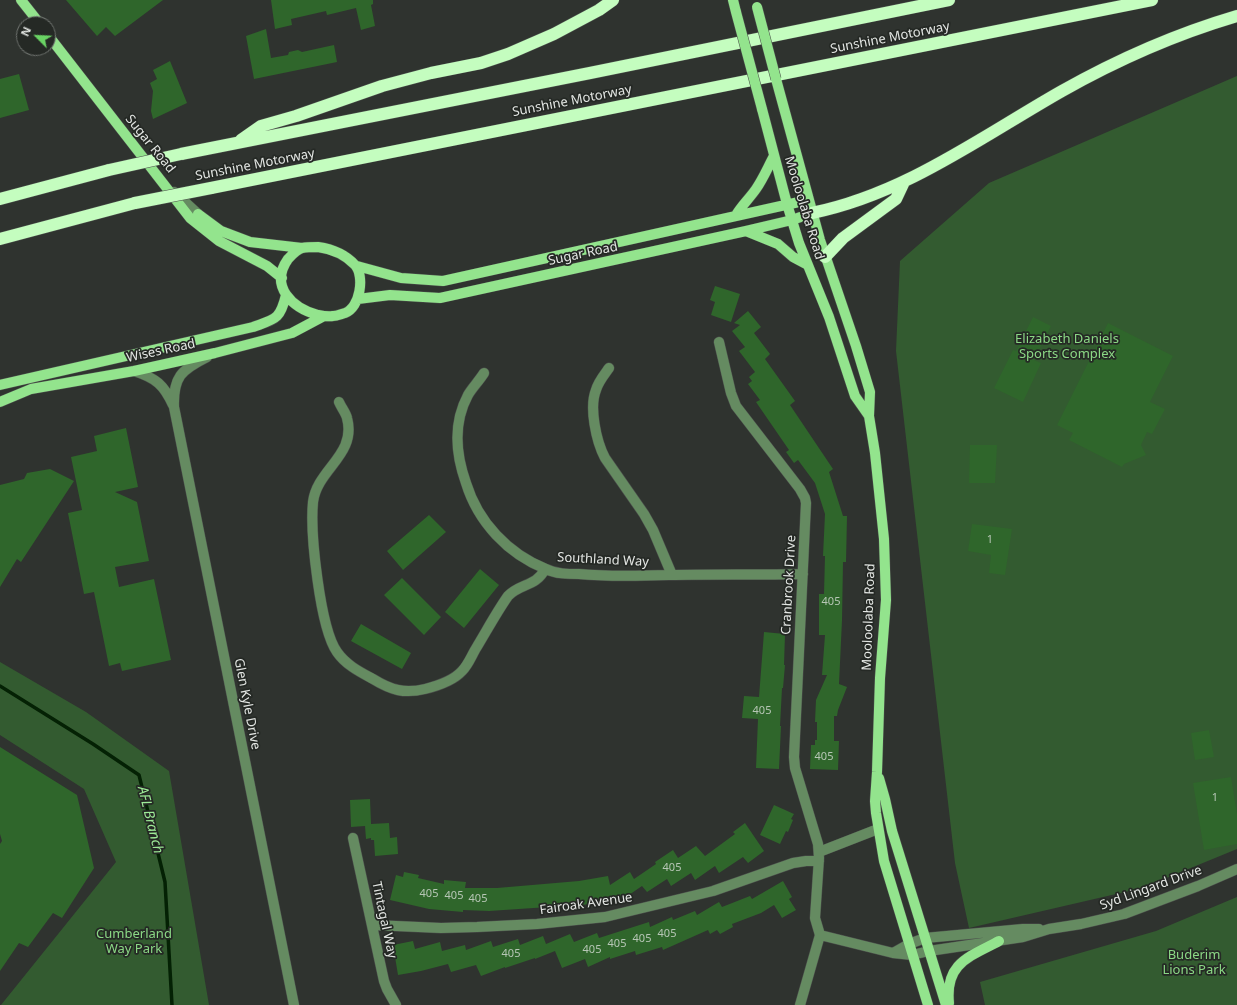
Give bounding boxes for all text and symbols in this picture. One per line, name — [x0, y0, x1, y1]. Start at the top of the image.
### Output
north arrow — [16, 16, 56, 56]
street label: Sunshine Motorway — [829, 19, 951, 57]
text: N — [17, 24, 34, 38]
street label: Sunshine Motorway — [511, 82, 633, 120]
street label: Sugar Road — [122, 112, 178, 176]
street label: Sunshine Motorway — [194, 146, 316, 184]
street label: Mooloolaba Road — [781, 154, 827, 262]
street label: Sugar Road — [547, 239, 619, 269]
park label: Elizabeth Daniels Sports Complex — [1015, 331, 1119, 362]
street label: Wises Road — [125, 336, 197, 366]
house number: 1 — [987, 533, 993, 547]
street label: Cranbrook Drive — [779, 535, 799, 635]
street label: Southland Way — [557, 550, 649, 570]
street label: Mooloolaba Road — [859, 563, 879, 671]
house number: 405 — [822, 595, 840, 609]
street label: Glen Kyle Drive — [231, 657, 263, 751]
house number: 405 — [753, 704, 771, 718]
house number: 405 — [815, 750, 833, 764]
water label: AFL Branch — [133, 784, 167, 856]
house number: 1 — [1212, 791, 1218, 805]
house number: 405 — [663, 861, 681, 875]
street label: Syd Lingard Drive — [1098, 862, 1204, 914]
street label: Tintagal Way — [368, 880, 400, 960]
house number: 405 — [420, 887, 438, 901]
house number: 405 — [445, 889, 463, 903]
street label: Fairoak Avenue — [539, 890, 633, 918]
house number: 405 — [469, 892, 487, 906]
park label: Cumberland Way Park — [96, 926, 172, 957]
house number: 405 — [658, 927, 676, 941]
house number: 405 — [633, 932, 651, 946]
house number: 405 — [608, 937, 626, 951]
house number: 405 — [583, 943, 601, 957]
house number: 405 — [502, 947, 520, 961]
park label: Buderim Lions Park — [1162, 947, 1226, 978]

